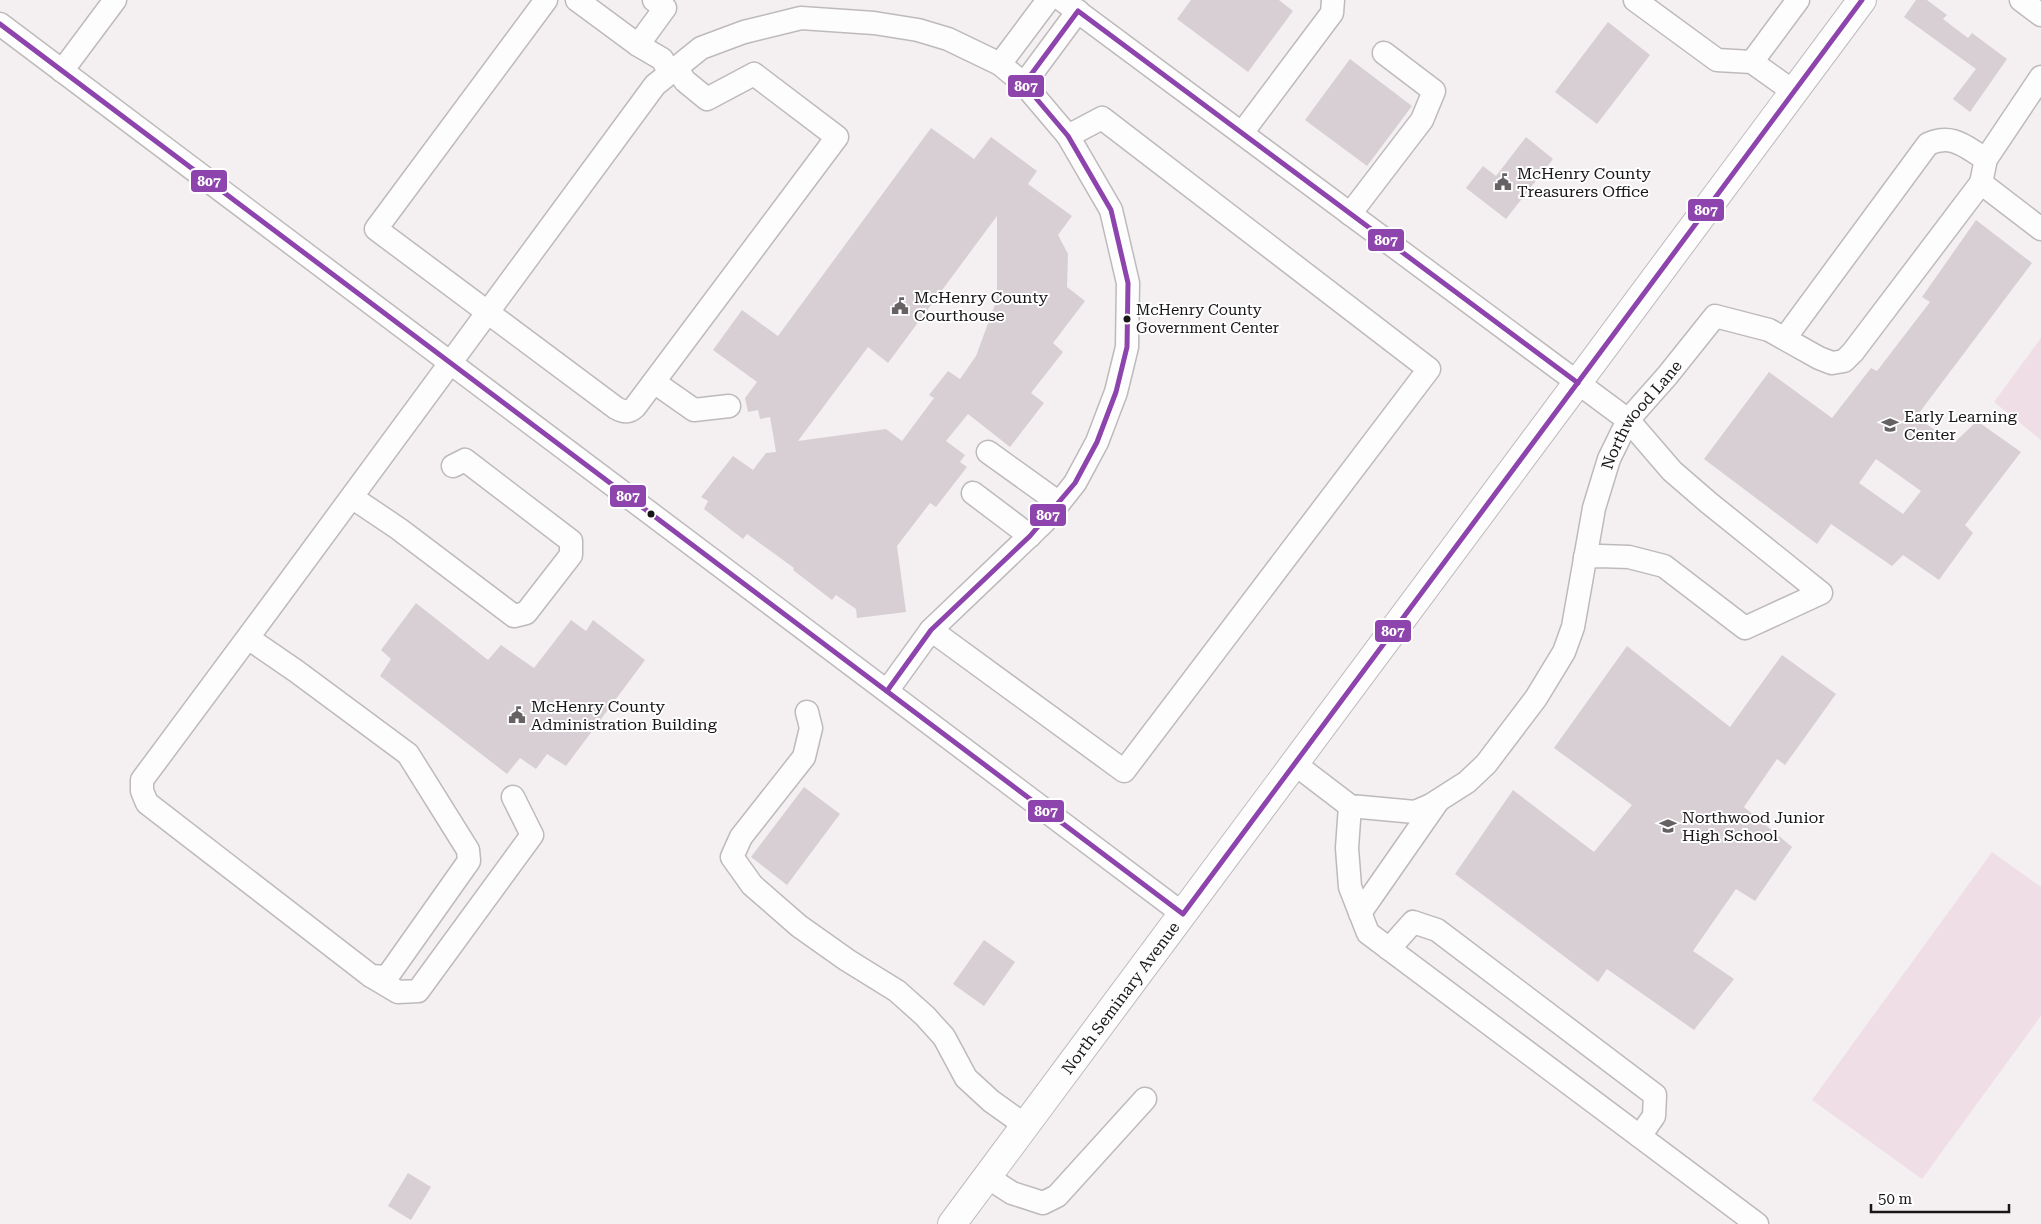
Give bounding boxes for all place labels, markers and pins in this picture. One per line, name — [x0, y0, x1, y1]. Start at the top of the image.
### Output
place label: McHenry County Treasurers Office — [1517, 164, 1652, 201]
public building icon: McHenry County Treasurers Office — [1493, 172, 1513, 192]
place label: McHenry County Courthouse — [914, 288, 1049, 325]
public building icon: McHenry County Courthouse — [890, 296, 910, 316]
place label: McHenry County Government Center — [1136, 301, 1279, 337]
marker: McHenry County Government Center — [1122, 314, 1132, 324]
place label: Early Learning Center — [1904, 407, 2018, 444]
school or university icon: Early Learning Center — [1880, 415, 1900, 435]
unlabelled marker — [646, 509, 656, 519]
place label: McHenry County Administration Building — [531, 697, 718, 734]
public building icon: McHenry County Administration Building — [507, 705, 527, 725]
place label: Northwood Junior High School — [1682, 808, 1825, 845]
school or university icon: Northwood Junior High School — [1658, 816, 1678, 836]

